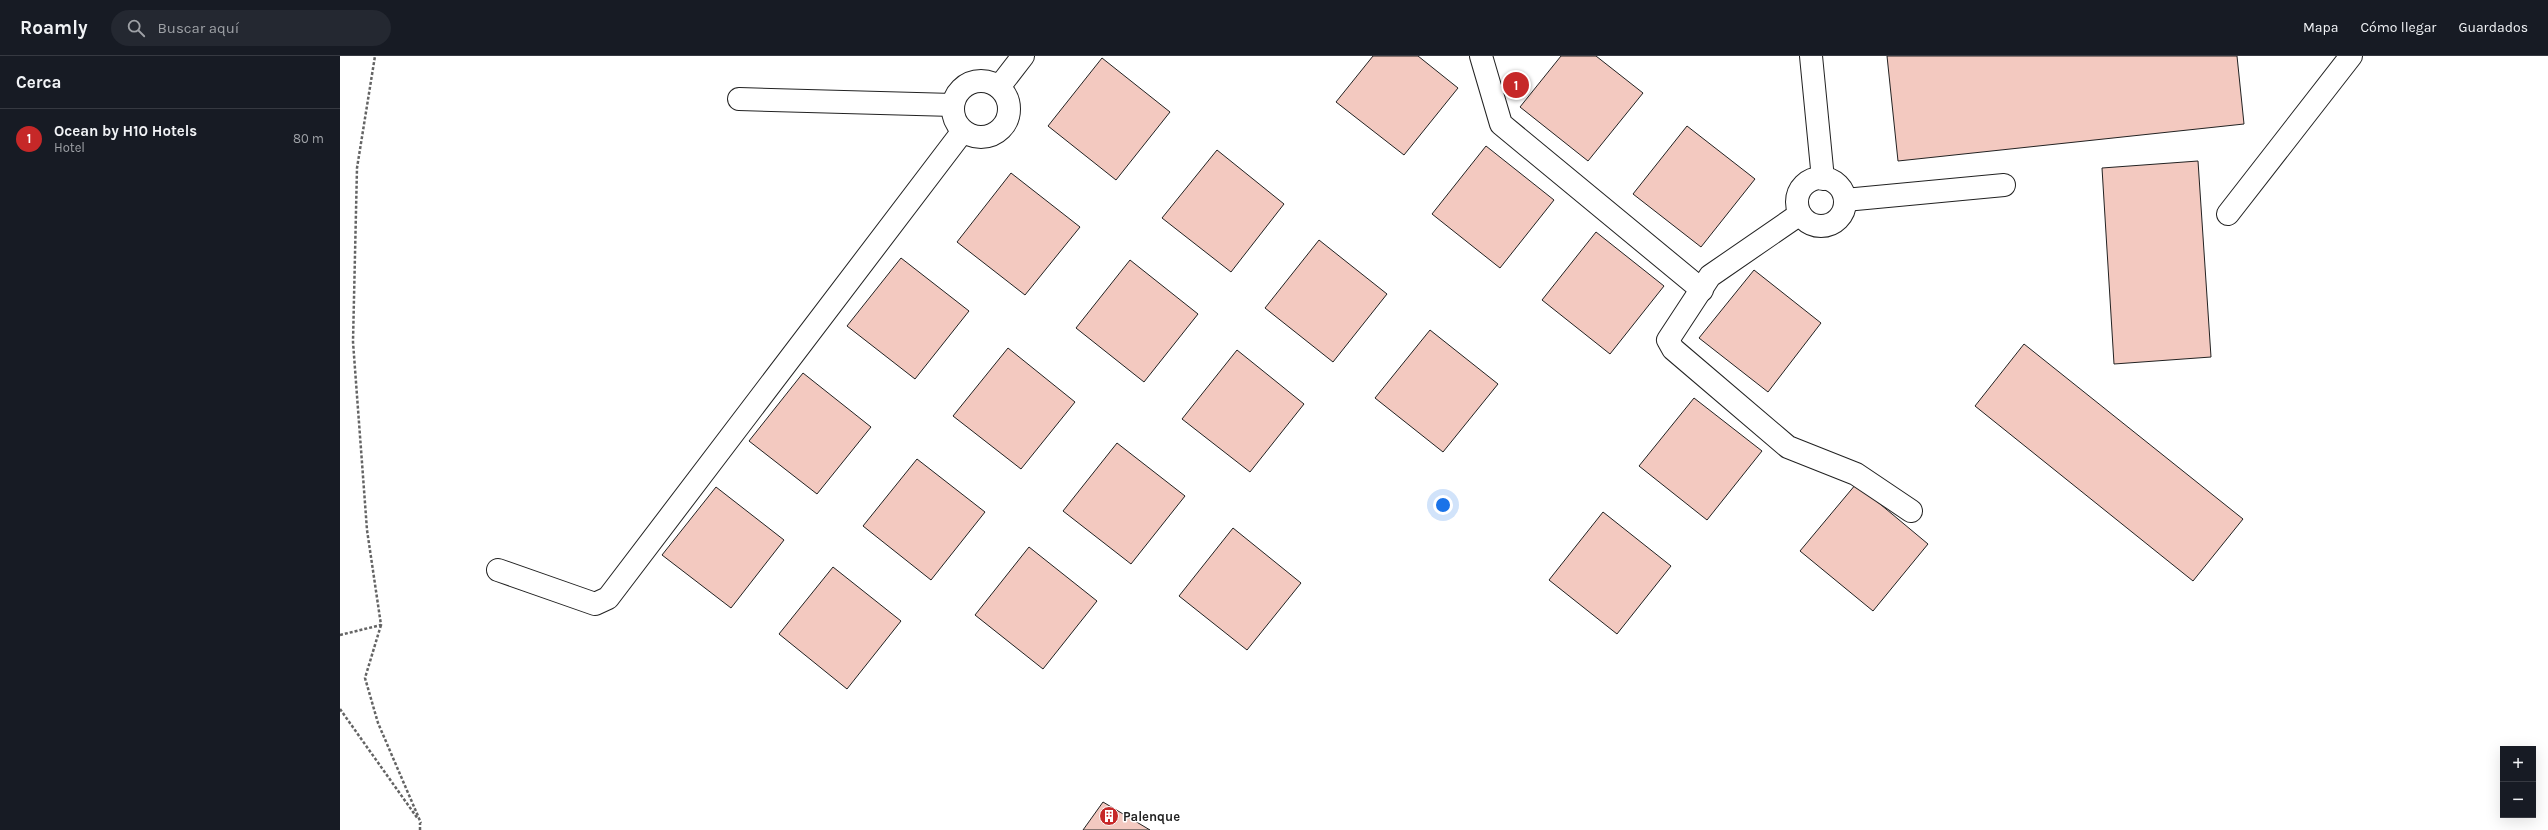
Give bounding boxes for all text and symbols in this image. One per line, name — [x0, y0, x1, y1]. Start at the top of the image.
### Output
search box — [111, 10, 391, 46]
text: Roamly — [20, 17, 87, 39]
icon: search — [125, 17, 147, 39]
text: Buscar aquí — [157, 19, 239, 37]
text: Mapa — [2303, 19, 2338, 36]
text: Cómo llegar — [2360, 19, 2436, 36]
text: Guardados — [2458, 19, 2528, 36]
pin: 1 — [1503, 70, 1529, 100]
text: Cerca — [16, 72, 61, 92]
text: Ocean by H10 Hotels — [54, 122, 197, 140]
text: 1 — [27, 131, 31, 146]
text: 80 m — [293, 131, 324, 146]
text: Hotel — [54, 140, 85, 155]
your location — [1433, 495, 1453, 515]
map controls — [2500, 746, 2536, 818]
button: + — [2500, 746, 2536, 782]
button: − — [2500, 782, 2536, 818]
building icon: Palenque — [1098, 805, 1120, 827]
place label: Palenque — [1123, 809, 1180, 825]

